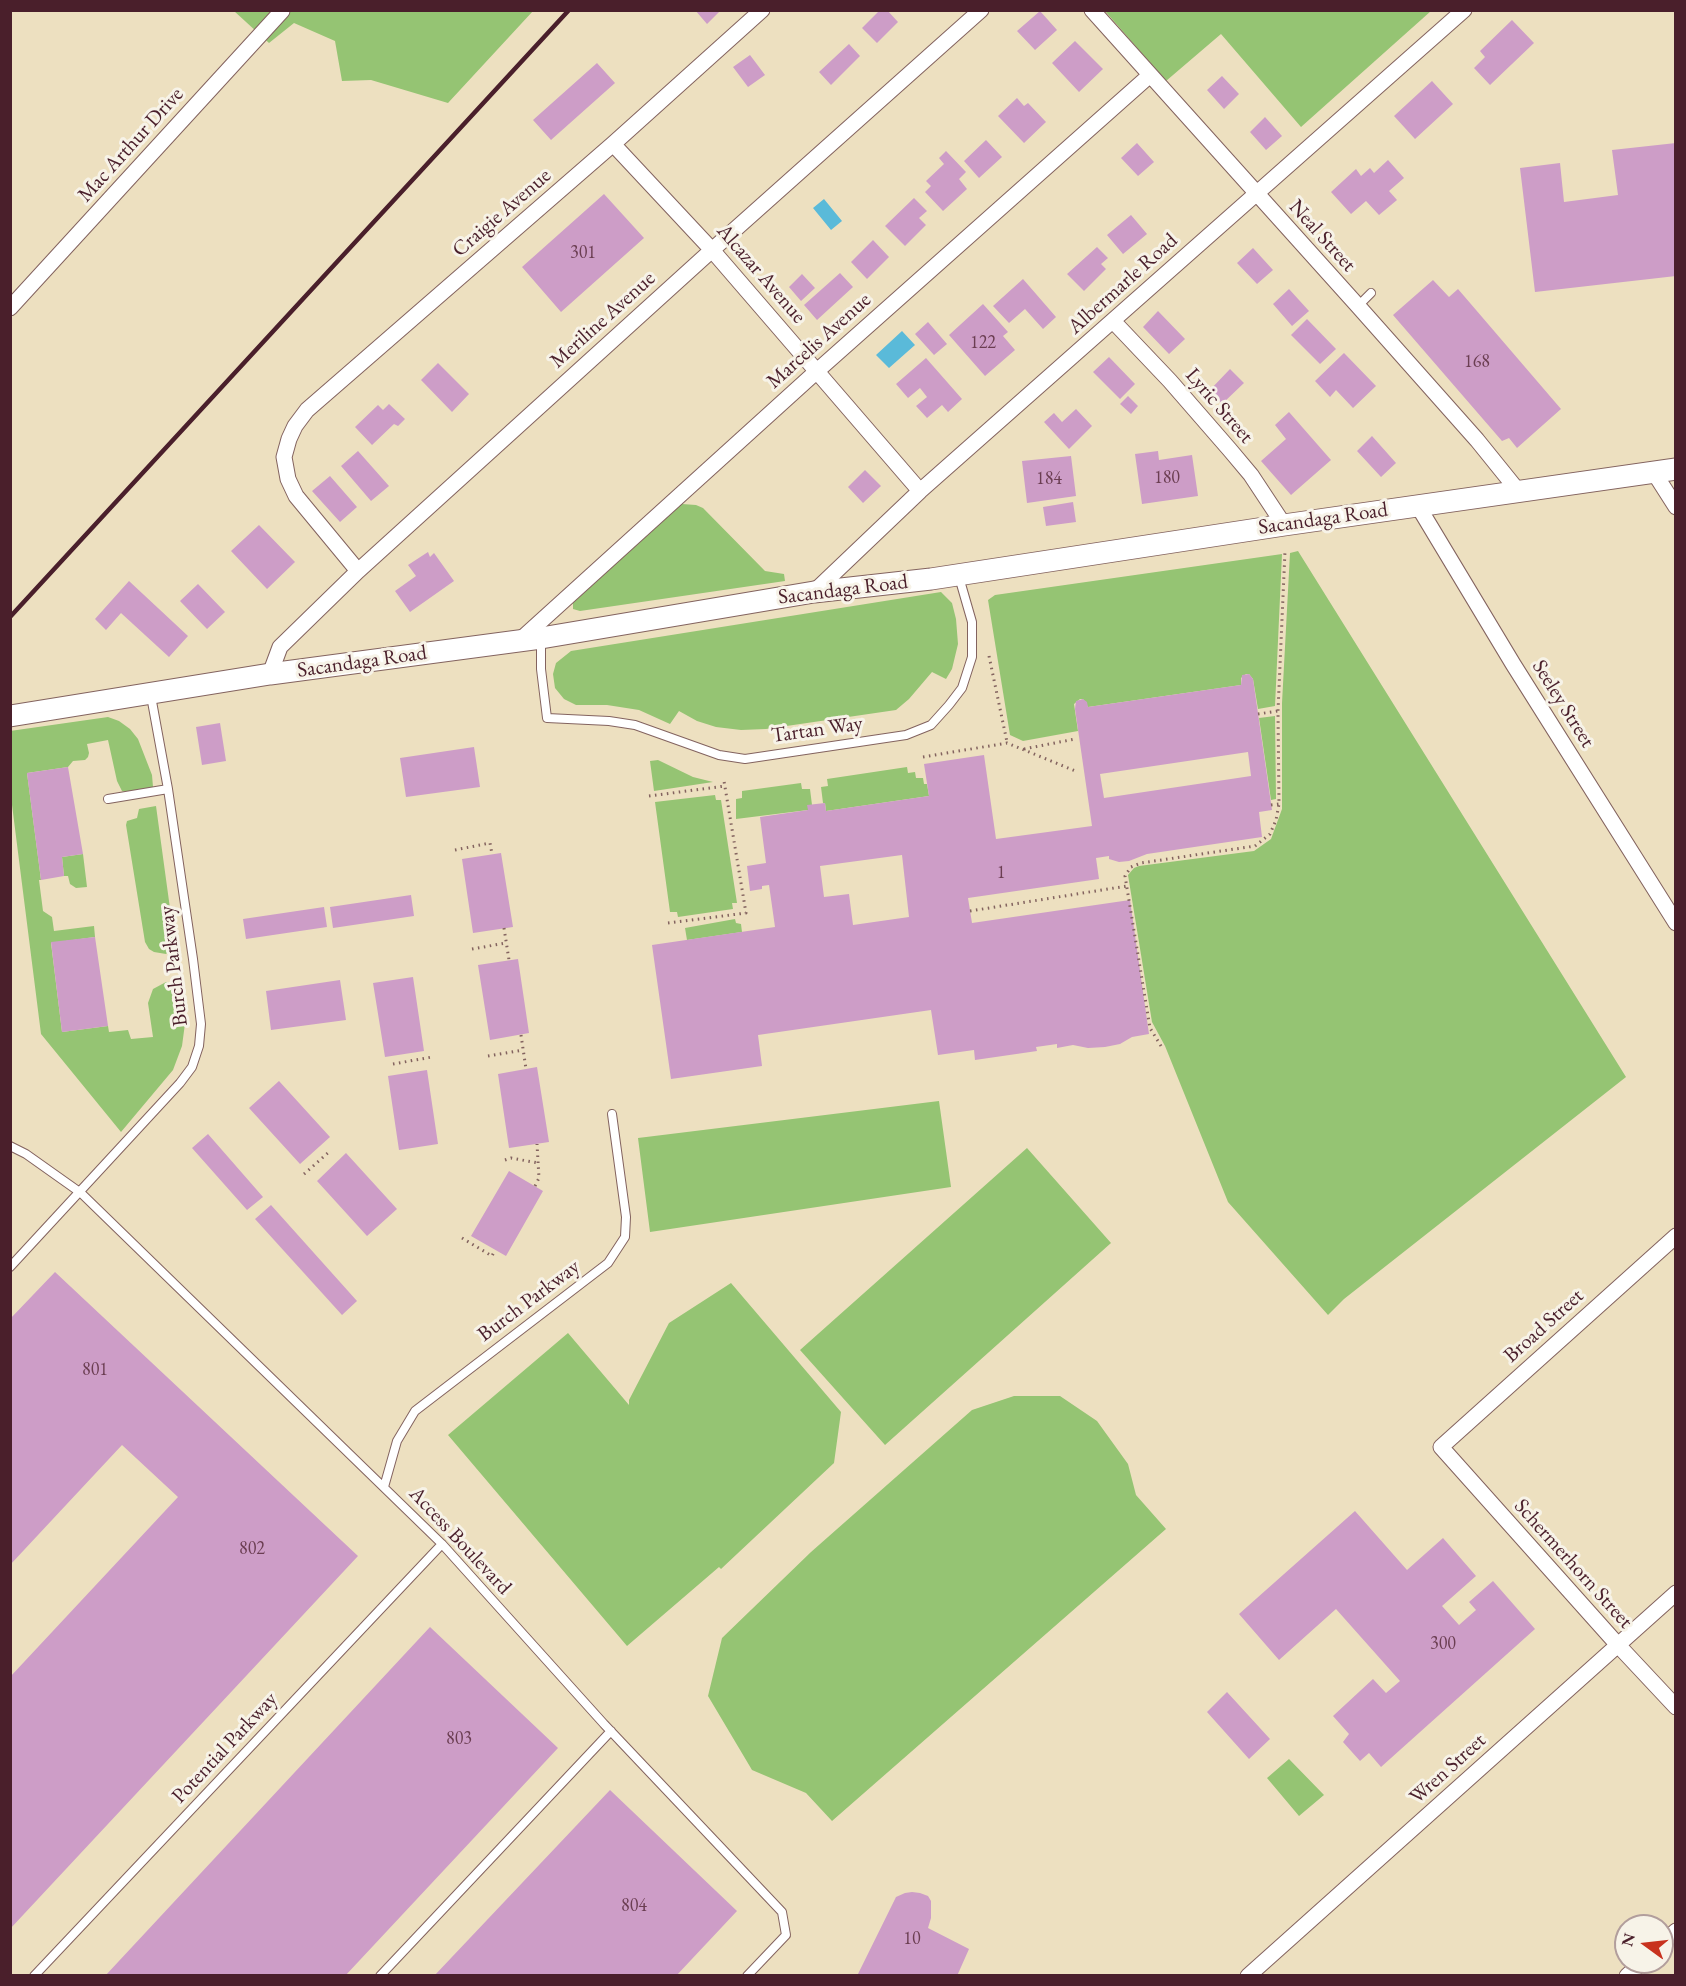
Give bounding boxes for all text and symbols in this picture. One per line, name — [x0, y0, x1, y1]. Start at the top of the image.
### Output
street label: Mac Arthur Drive — [73, 82, 189, 208]
street label: Craigie Avenue — [448, 163, 556, 263]
street label: Neal Street — [1283, 195, 1361, 277]
street label: Alcazar Avenue — [711, 219, 811, 329]
street label: Albermarle Road — [1063, 228, 1183, 340]
house number: 301 — [570, 242, 596, 264]
street label: Meriline Avenue — [545, 266, 661, 374]
street label: Marcelis Avenue — [762, 288, 876, 394]
house number: 122 — [970, 332, 996, 354]
house number: 168 — [1464, 351, 1490, 373]
street label: Lyric Street — [1179, 363, 1259, 449]
house number: 180 — [1154, 467, 1180, 489]
house number: 184 — [1036, 468, 1062, 490]
street label: Sacandaga Road — [1257, 497, 1389, 541]
street label: Sacandaga Road — [777, 570, 909, 610]
street label: Sacandaga Road — [296, 640, 428, 684]
street label: Seeley Street — [1526, 655, 1600, 753]
street label: Tartan Way — [770, 711, 864, 749]
house number: 1 — [997, 862, 1005, 884]
street label: Burch Parkway — [154, 904, 194, 1028]
street label: Burch Parkway — [473, 1254, 585, 1348]
street label: Broad Street — [1499, 1284, 1589, 1368]
house number: 801 — [82, 1359, 108, 1381]
street label: Access Boulevard — [404, 1482, 516, 1600]
street label: Schermerhorn Street — [1508, 1494, 1638, 1634]
house number: 802 — [239, 1538, 265, 1560]
house number: 300 — [1430, 1633, 1456, 1655]
street label: Potential Parkway — [167, 1687, 283, 1809]
house number: 803 — [446, 1728, 472, 1750]
street label: Wren Street — [1405, 1728, 1491, 1810]
house number: 804 — [621, 1895, 647, 1917]
north arrow — [1614, 1914, 1674, 1974]
house number: 10 — [903, 1928, 921, 1950]
text: N — [1616, 1931, 1640, 1949]

